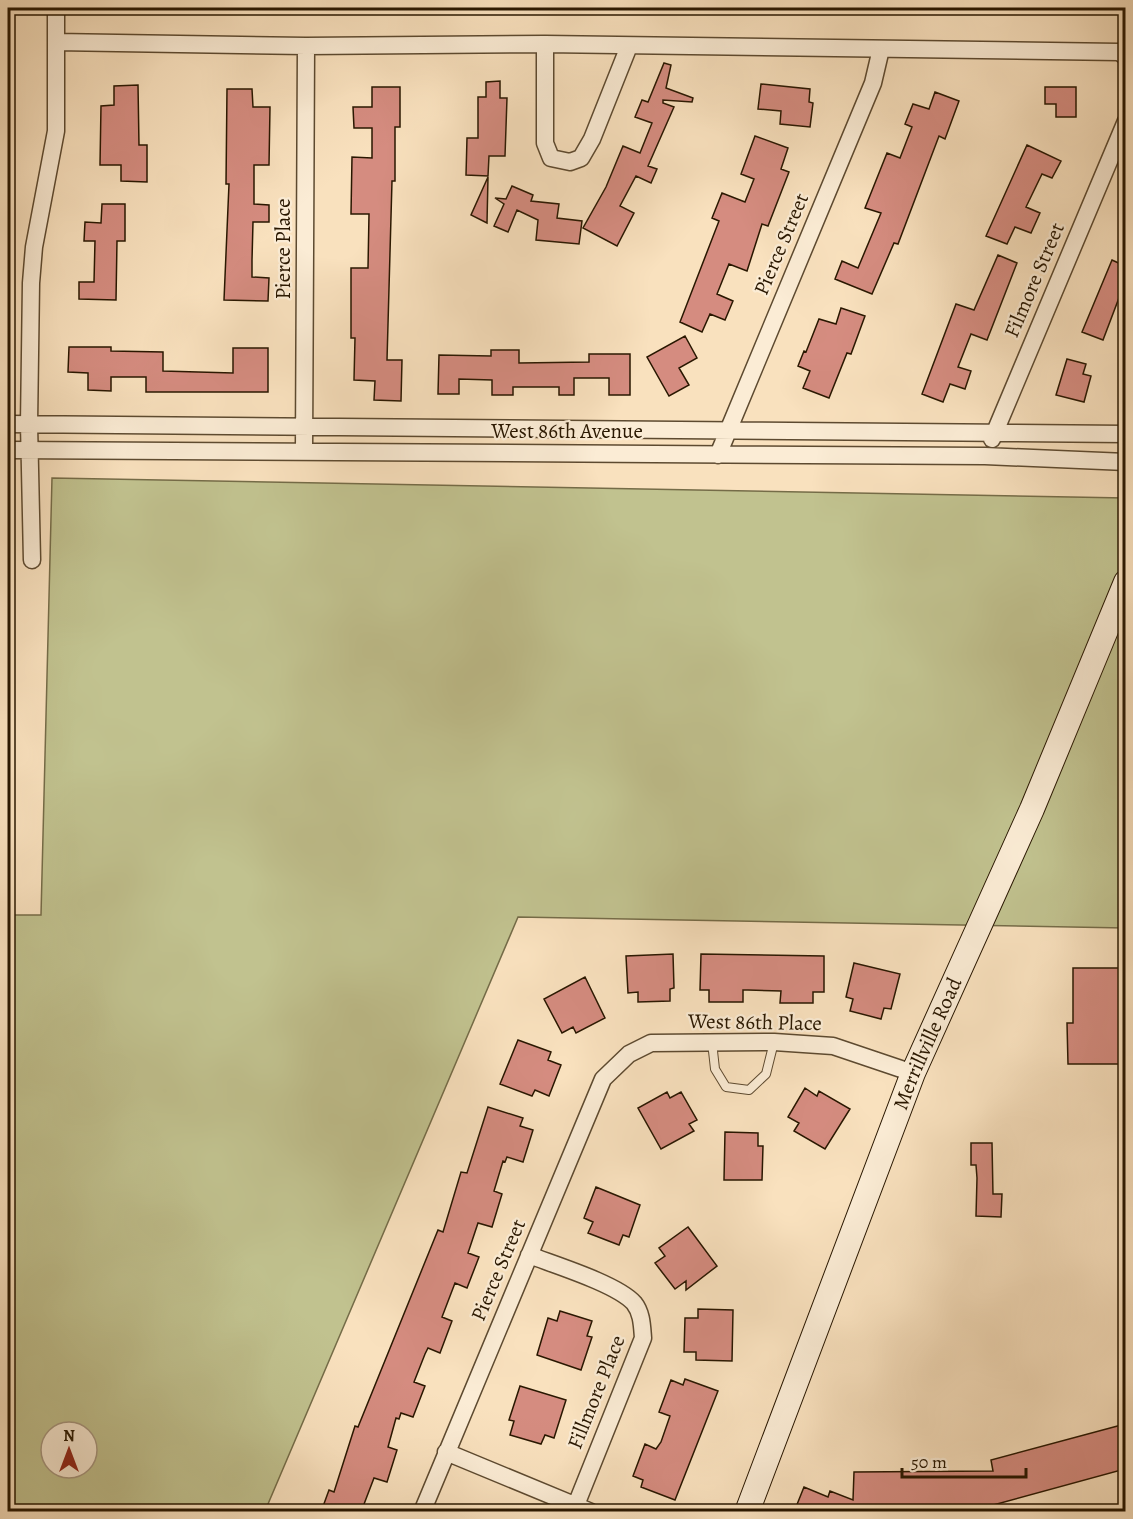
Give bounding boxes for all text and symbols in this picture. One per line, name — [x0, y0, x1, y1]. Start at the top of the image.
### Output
street label: Pierce Street — [747, 189, 815, 299]
street label: Pierce Place — [269, 198, 297, 300]
street label: Filmore Street — [997, 218, 1071, 342]
street label: West 86th Avenue — [490, 417, 643, 445]
street label: Merrillville Road — [886, 972, 969, 1114]
street label: West 86th Place — [687, 1007, 822, 1037]
street label: Pierce Street — [464, 1215, 532, 1325]
street label: Fillmore Place — [560, 1331, 632, 1453]
north arrow — [39, 1420, 99, 1480]
text: N — [63, 1425, 75, 1447]
scale bar — [902, 1441, 1026, 1479]
text: 50 m — [911, 1450, 947, 1474]

